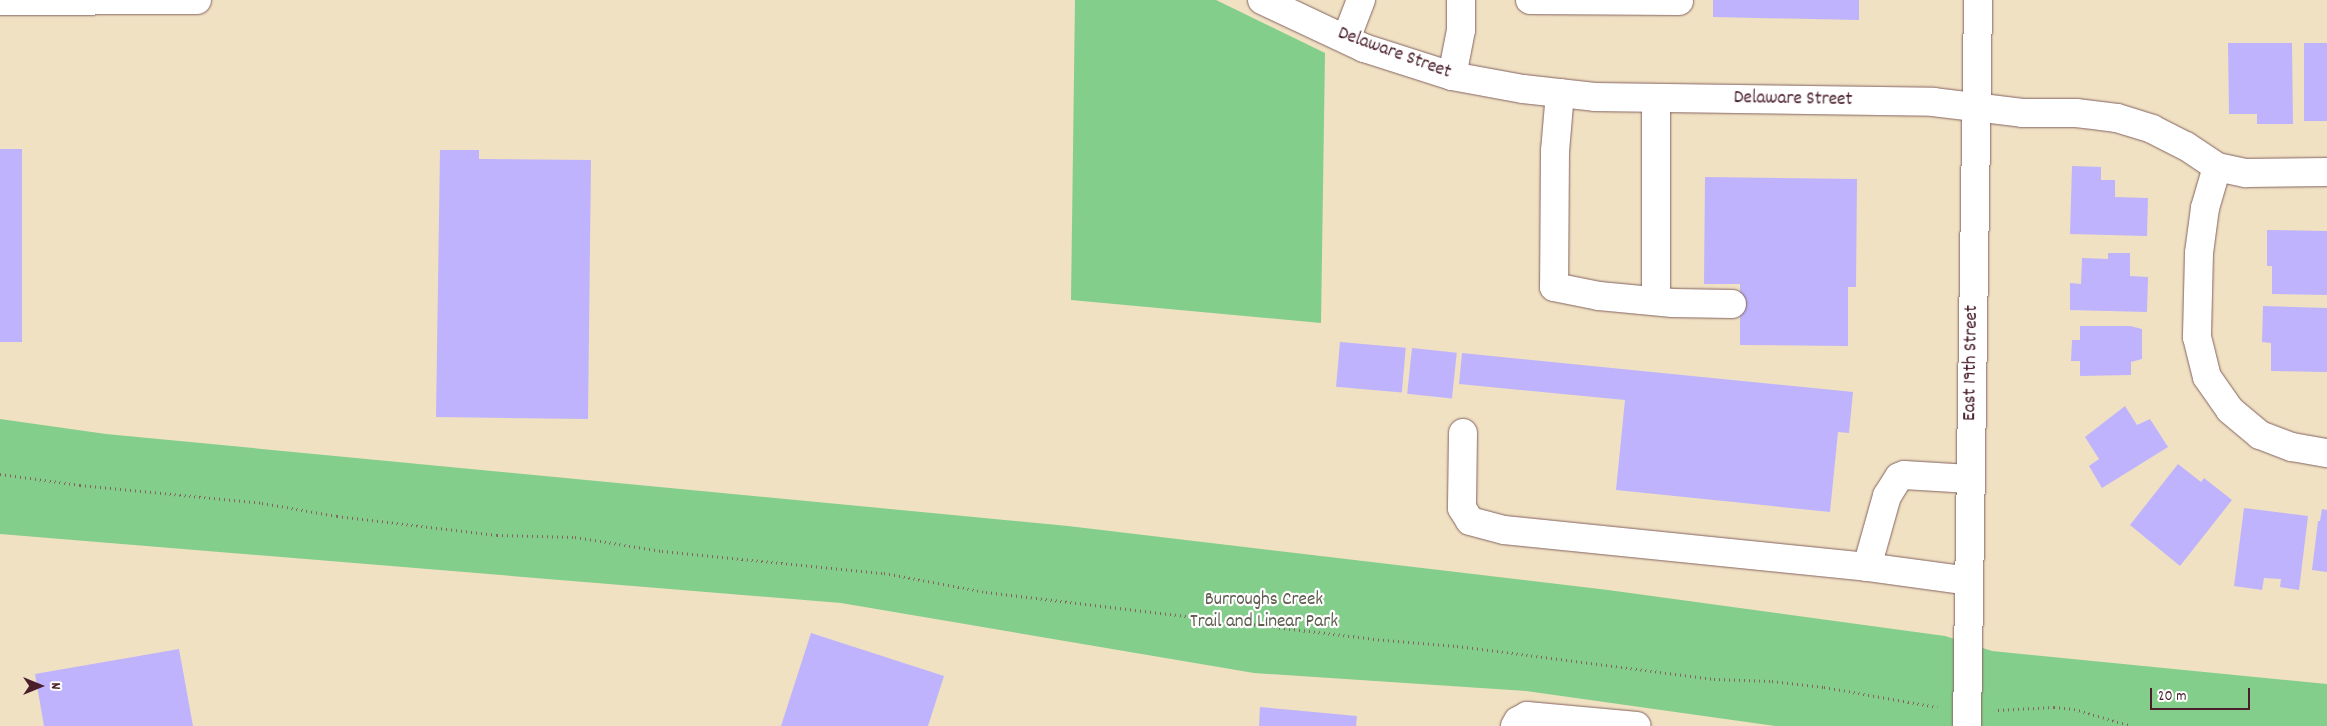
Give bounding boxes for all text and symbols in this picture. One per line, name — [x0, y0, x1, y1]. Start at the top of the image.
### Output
street label: Delaware Street — [1334, 23, 1454, 85]
street label: Delaware Street — [1733, 88, 1853, 112]
street label: East 19th Street — [1960, 305, 1984, 421]
park label: Burroughs Creek Trail and Linear Park — [1190, 590, 1338, 634]
north arrow — [15, 661, 65, 711]
scale bar — [2152, 678, 2252, 710]
text: N — [45, 683, 65, 689]
text: 20 m — [2158, 686, 2186, 708]

